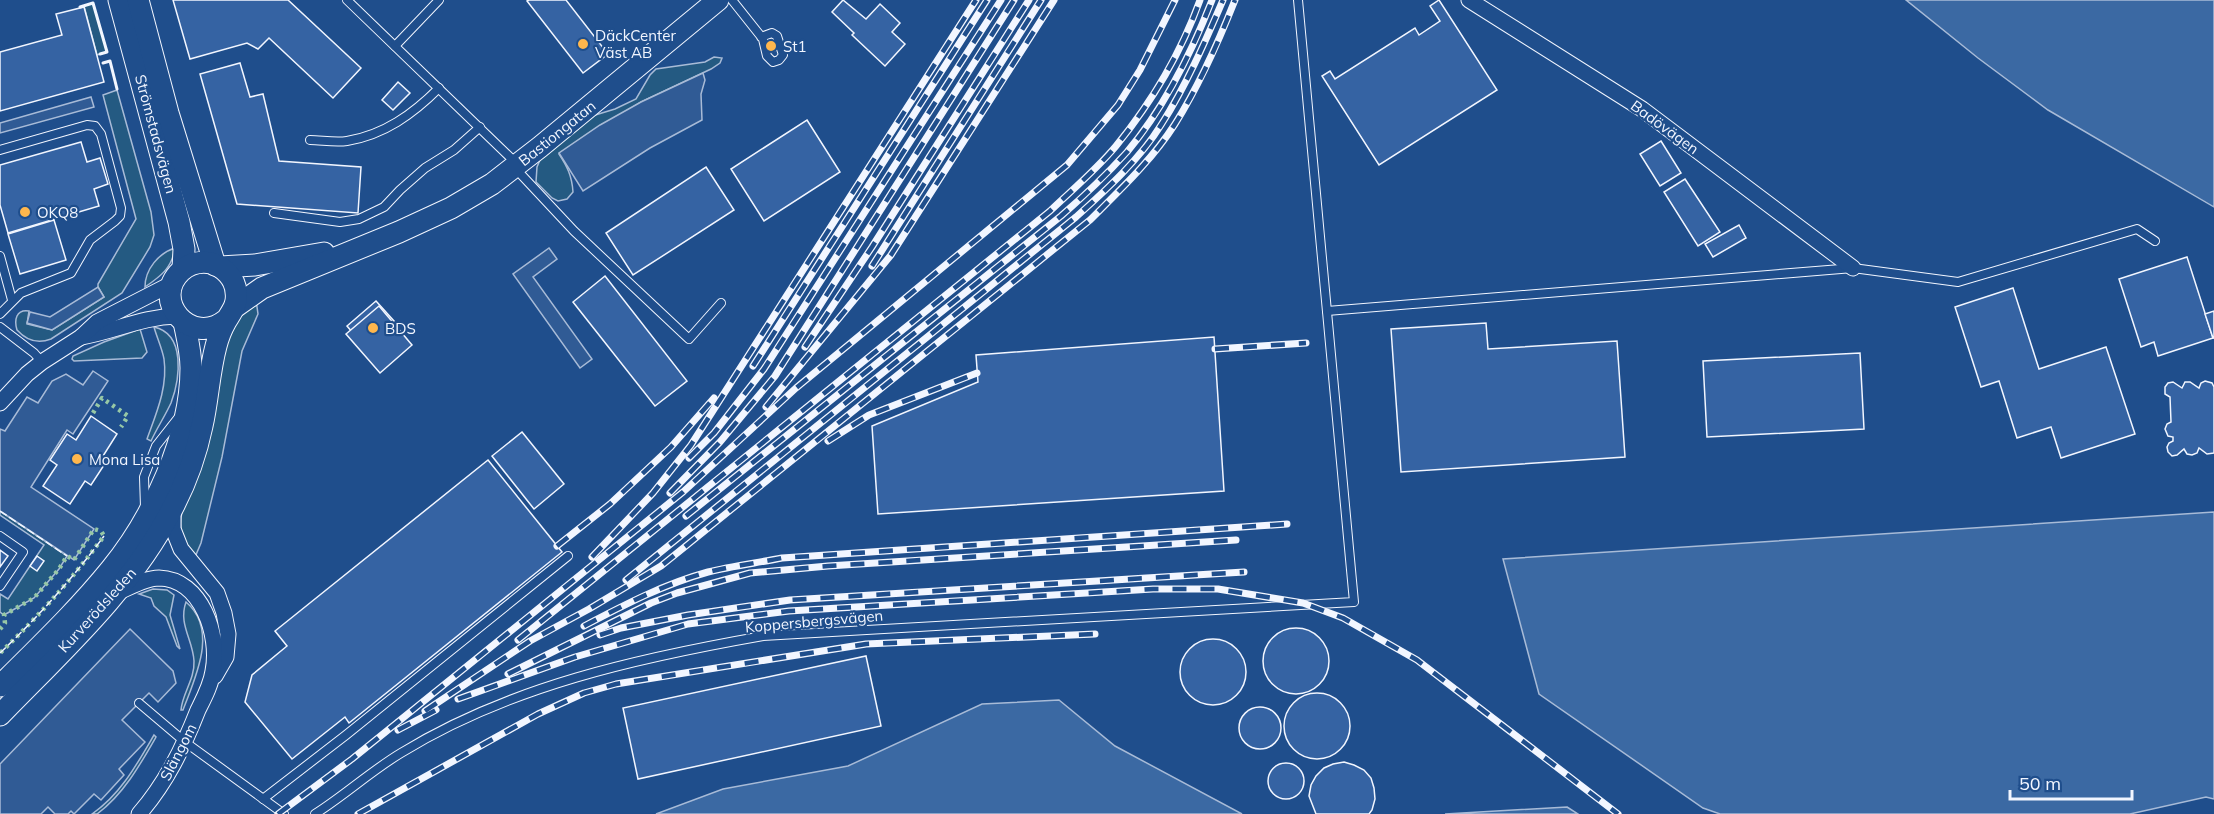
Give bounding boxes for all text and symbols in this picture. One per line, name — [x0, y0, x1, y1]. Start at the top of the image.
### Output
place label: DäckCenter Väst AB — [595, 26, 676, 62]
marker: DäckCenter Väst AB — [576, 37, 590, 51]
place label: St1 — [783, 37, 807, 56]
marker: St1 — [764, 39, 778, 53]
street label: Strömstadsvägen — [131, 72, 181, 196]
street label: Bastiongatan — [515, 96, 599, 170]
street label: Badövägen — [1627, 96, 1703, 158]
place label: OKQ8 — [37, 203, 78, 222]
marker: OKQ8 — [18, 205, 32, 219]
place label: BDS — [385, 319, 416, 338]
marker: BDS — [366, 321, 380, 335]
place label: Mona Lisa — [89, 450, 160, 469]
marker: Mona Lisa — [70, 452, 84, 466]
street label: Kurverödsleden — [54, 564, 140, 656]
street label: Koppersbergsvägen — [744, 605, 884, 637]
street label: Slängom — [156, 720, 200, 784]
scale bar — [2010, 763, 2132, 801]
text: 50 m — [2019, 772, 2061, 795]

